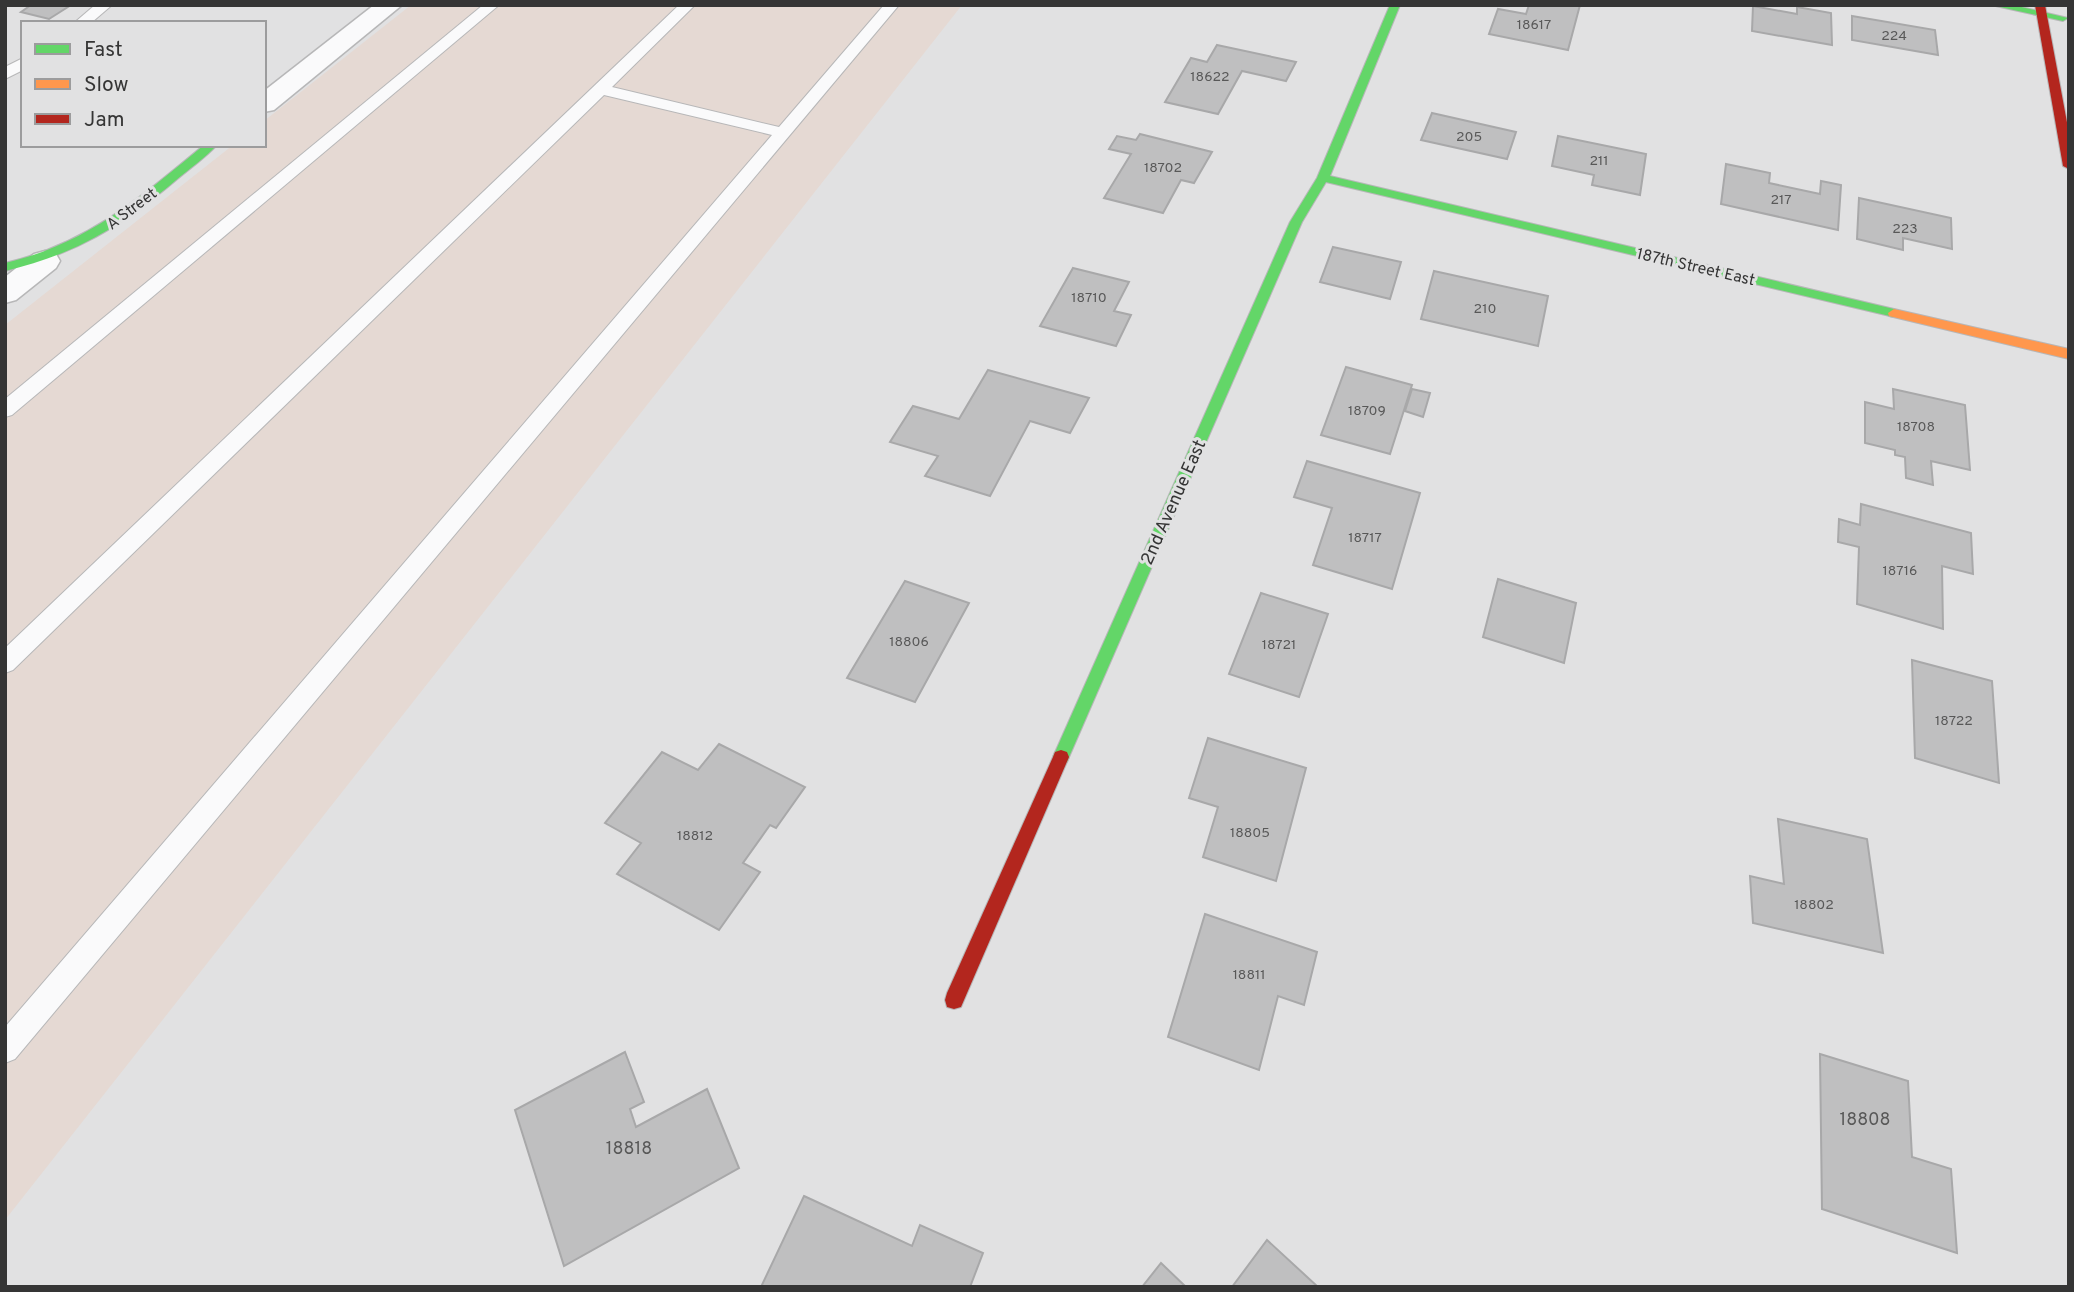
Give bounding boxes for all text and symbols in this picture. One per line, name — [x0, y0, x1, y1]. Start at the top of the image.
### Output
house number: 18617 — [1517, 17, 1551, 34]
legend — [21, 21, 266, 147]
house number: 224 — [1881, 28, 1907, 45]
text: Fast — [84, 37, 123, 64]
house number: 18622 — [1190, 69, 1230, 86]
text: Slow — [84, 72, 129, 99]
text: Jam — [84, 107, 125, 134]
house number: 205 — [1456, 129, 1482, 146]
house number: 211 — [1589, 153, 1609, 170]
house number: 18702 — [1144, 160, 1182, 177]
street label: A Street — [103, 184, 161, 235]
house number: 217 — [1770, 192, 1792, 209]
house number: 223 — [1892, 221, 1918, 238]
street label: 187th Street East — [1634, 245, 1757, 291]
house number: 18710 — [1071, 290, 1107, 307]
house number: 210 — [1474, 301, 1496, 318]
house number: 18709 — [1348, 403, 1386, 420]
house number: 18708 — [1897, 419, 1935, 436]
street label: 2nd Avenue East — [1136, 436, 1212, 569]
house number: 18717 — [1348, 530, 1382, 547]
house number: 18716 — [1883, 563, 1917, 580]
house number: 18806 — [889, 634, 929, 651]
house number: 18721 — [1262, 637, 1296, 654]
house number: 18722 — [1935, 713, 1973, 730]
house number: 18805 — [1230, 825, 1270, 842]
house number: 18812 — [677, 828, 713, 845]
house number: 18802 — [1794, 897, 1834, 914]
house number: 18811 — [1233, 967, 1265, 984]
house number: 18808 — [1839, 1109, 1891, 1132]
house number: 18818 — [606, 1138, 652, 1161]

